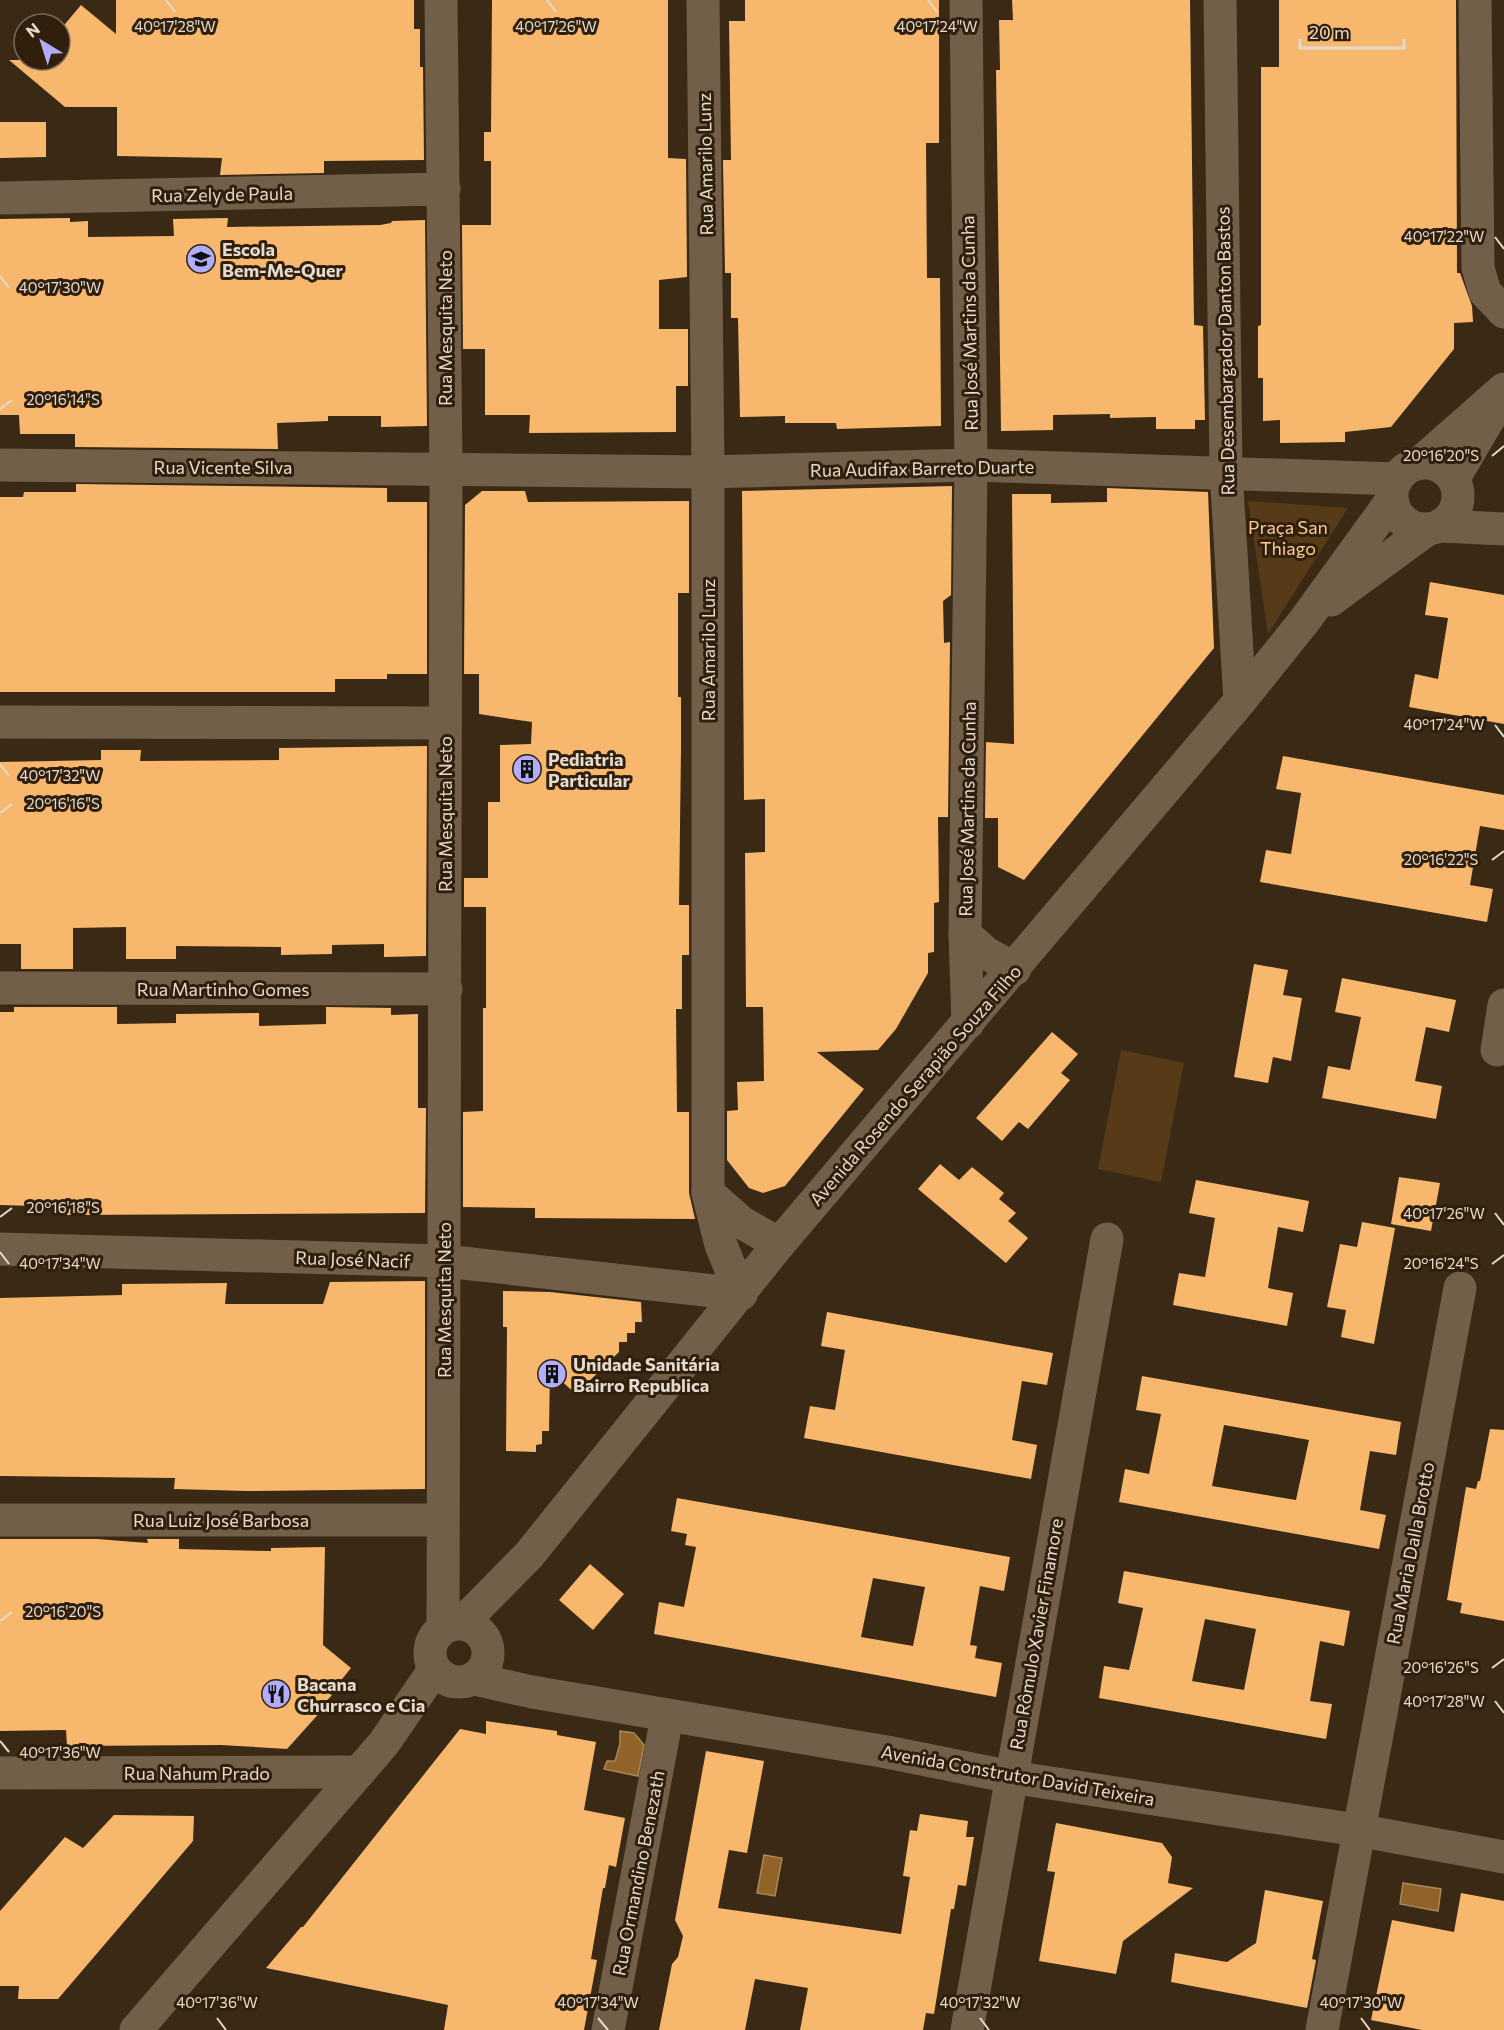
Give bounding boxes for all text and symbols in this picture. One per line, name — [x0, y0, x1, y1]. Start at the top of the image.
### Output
north arrow — [12, 12, 72, 72]
scale bar — [1300, 12, 1404, 50]
text: 40°17'28"W — [134, 17, 216, 35]
text: 40°17'26"W — [515, 17, 597, 35]
text: 40°17'24"W — [896, 17, 978, 35]
text: N — [22, 19, 43, 41]
text: 20 m — [1309, 21, 1350, 43]
street label: Rua Amarilo Lunz — [693, 92, 717, 235]
street label: Rua Zely de Paula — [151, 182, 293, 206]
street label: Rua Desembargador Danton Bastos — [1211, 206, 1239, 496]
street label: Rua José Martins da Cunha — [956, 215, 982, 431]
text: 40°17'22"W — [1404, 227, 1484, 245]
place label: Escola Bem-Me-Quer — [222, 238, 343, 281]
school or university icon: Escola Bem-Me-Quer — [185, 243, 217, 275]
street label: Rua Mesquita Neto — [434, 250, 456, 406]
text: 40°17'30"W — [19, 278, 101, 296]
text: 20°16'14"S — [26, 390, 100, 408]
text: 20°16'20"S — [1403, 446, 1479, 464]
street label: Rua Audifax Barreto Duarte — [810, 455, 1034, 481]
street label: Rua Vicente Silva — [154, 456, 292, 478]
park label: Praça San Thiago — [1248, 516, 1328, 559]
street label: Rua Amarilo Lunz — [697, 579, 719, 721]
street label: Rua José Martins da Cunha — [954, 701, 980, 917]
text: 40°17'24"W — [1403, 715, 1485, 733]
street label: Rua Mesquita Neto — [434, 736, 456, 892]
place label: Pediatria Particular — [548, 748, 631, 791]
building icon: Pediatria Particular — [511, 753, 543, 785]
text: 40°17'32"W — [20, 766, 100, 784]
text: 20°16'16"S — [26, 794, 100, 812]
text: 20°16'22"S — [1404, 850, 1479, 868]
street label: Avenida Rosendo Serapião Souza Filho — [804, 960, 1026, 1210]
street label: Rua Martinho Gomes — [137, 978, 309, 1000]
text: 20°16'18"S — [26, 1198, 100, 1216]
text: 40°17'26"W — [1403, 1204, 1485, 1222]
street label: Rua Mesquita Neto — [433, 1222, 455, 1378]
street label: Rua José Nacif — [295, 1246, 412, 1272]
text: 40°17'34"W — [19, 1254, 101, 1272]
text: 20°16'24"S — [1403, 1254, 1479, 1272]
place label: Unidade Sanitária Bairro Republica — [573, 1353, 720, 1396]
building icon: Unidade Sanitária Bairro Republica — [536, 1358, 568, 1390]
street label: Rua Maria Dalla Brotto — [1382, 1460, 1438, 1646]
street label: Rua Luiz José Barbosa — [133, 1509, 309, 1531]
street label: Rua Rômulo Xavier Finamore — [1005, 1517, 1067, 1751]
text: 20°16'20"S — [25, 1602, 101, 1620]
text: 20°16'26"S — [1403, 1658, 1479, 1676]
place label: Bacana Churrasco e Cia — [297, 1673, 425, 1716]
restaurant icon: Bacana Churrasco e Cia — [260, 1678, 292, 1710]
text: 40°17'28"W — [1403, 1692, 1485, 1710]
street label: Avenida Construtor David Teixeira — [880, 1740, 1156, 1810]
text: 40°17'36"W — [19, 1743, 101, 1761]
street label: Rua Nahum Prado — [124, 1762, 270, 1784]
street label: Rua Ormandino Benezath — [607, 1768, 669, 1978]
text: 40°17'36"W — [176, 1993, 258, 2011]
text: 40°17'34"W — [557, 1993, 639, 2011]
text: 40°17'32"W — [940, 1993, 1020, 2011]
text: 40°17'30"W — [1320, 1993, 1402, 2011]

